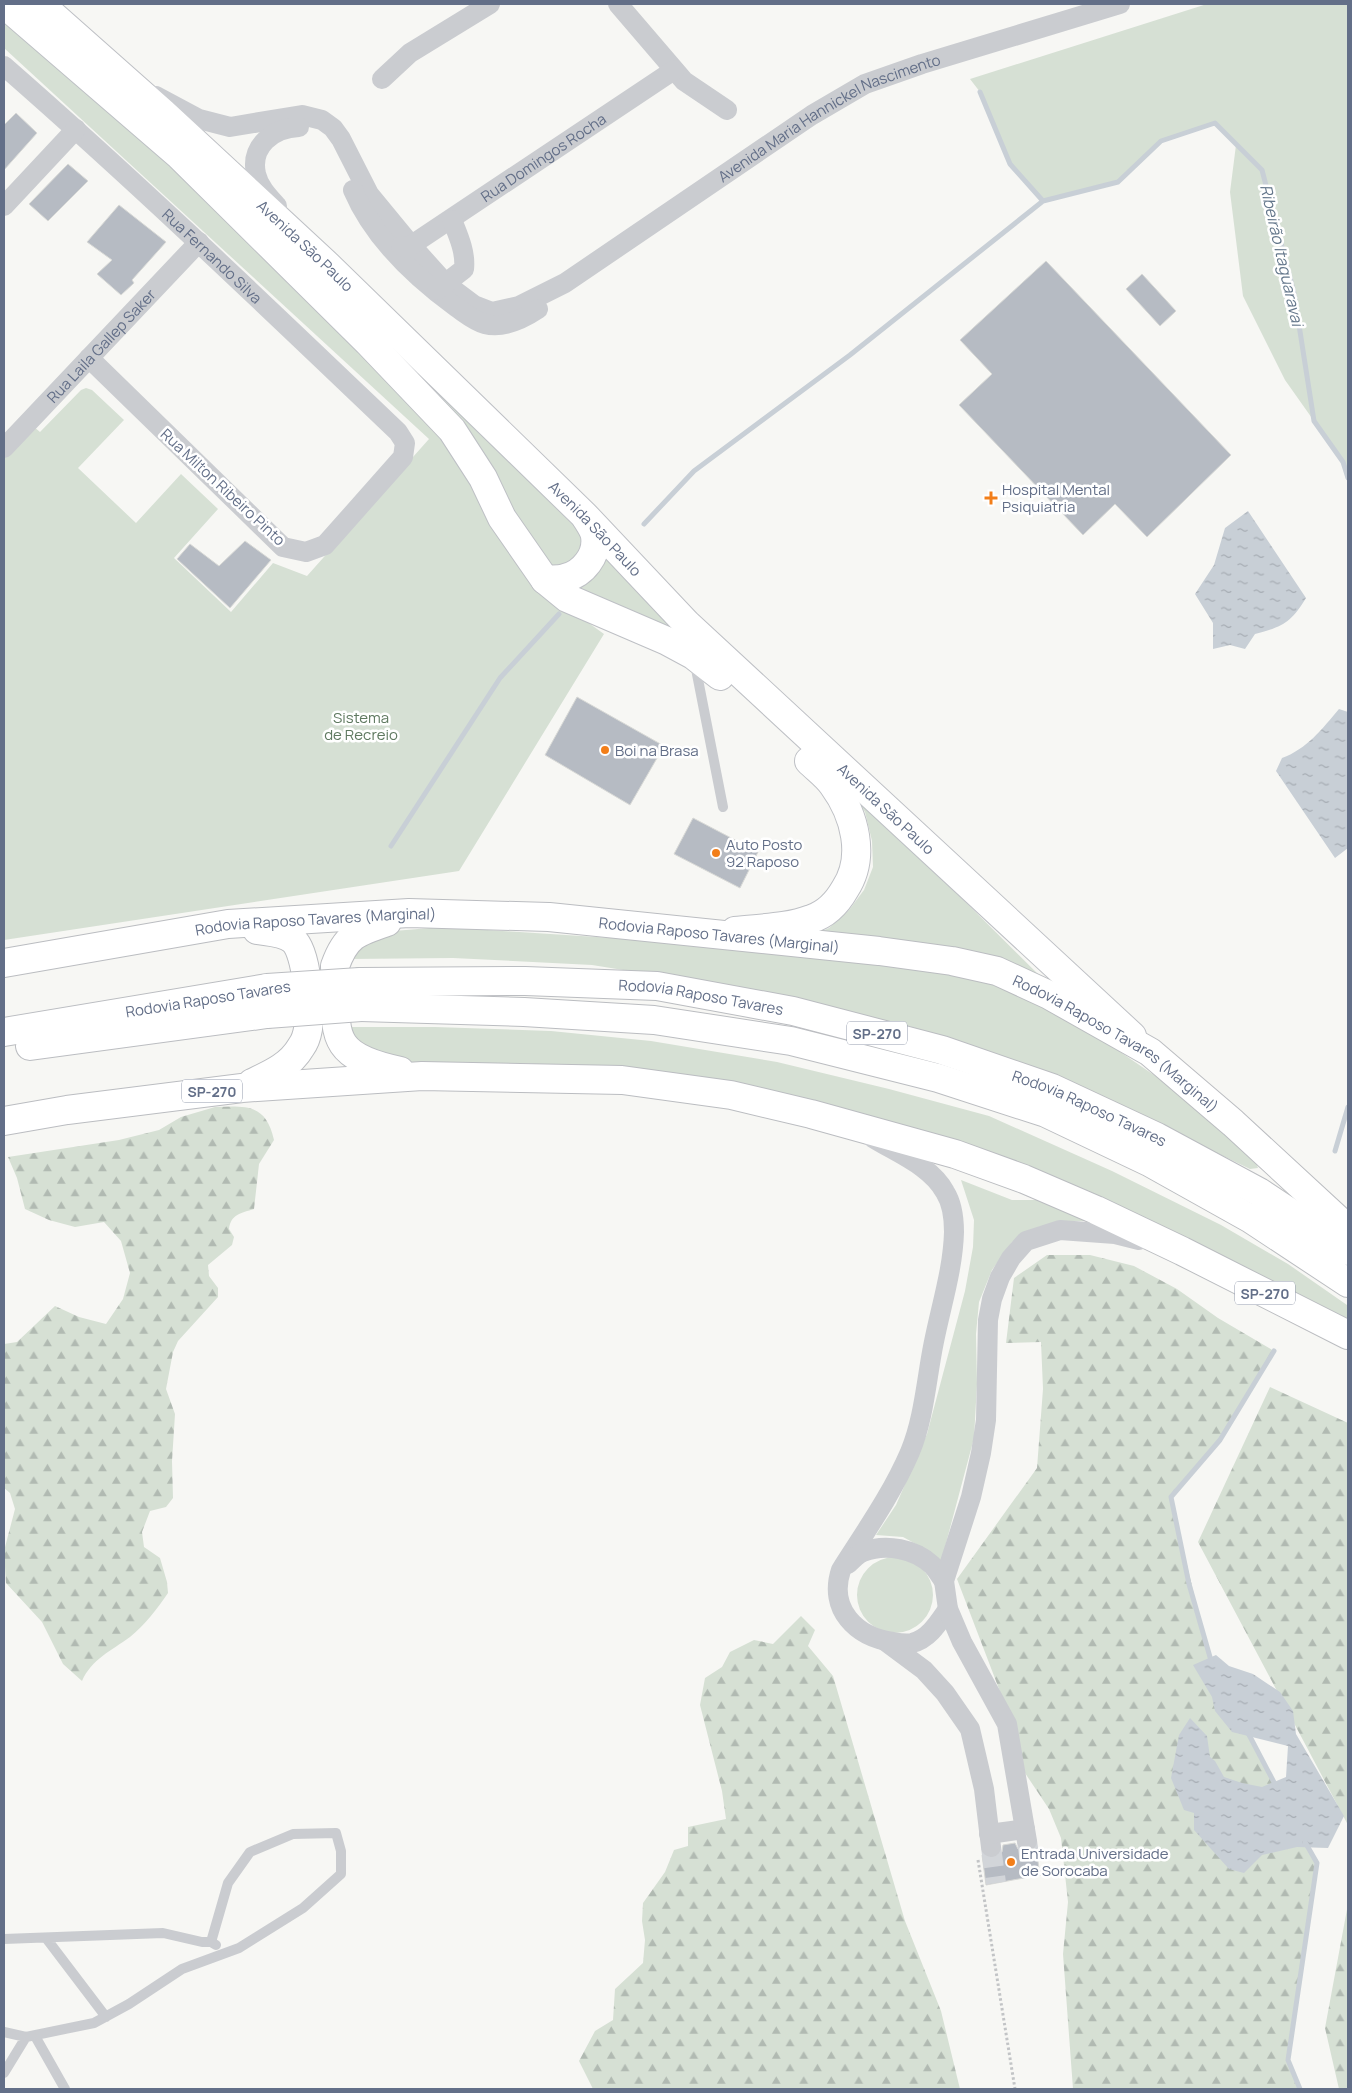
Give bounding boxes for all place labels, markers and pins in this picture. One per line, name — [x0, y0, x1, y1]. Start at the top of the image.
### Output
place label: Hospital Mental Psiquiatria — [1002, 479, 1110, 517]
marker: Hospital Mental Psiquiatria — [984, 491, 998, 505]
place label: Boi na Brasa — [615, 740, 699, 761]
marker: Boi na Brasa — [599, 744, 611, 756]
place label: Auto Posto 92 Raposo — [726, 834, 802, 872]
marker: Auto Posto 92 Raposo — [710, 847, 722, 859]
place label: Entrada Universidade de Sorocaba — [1021, 1843, 1169, 1881]
marker: Entrada Universidade de Sorocaba — [1005, 1856, 1017, 1868]

